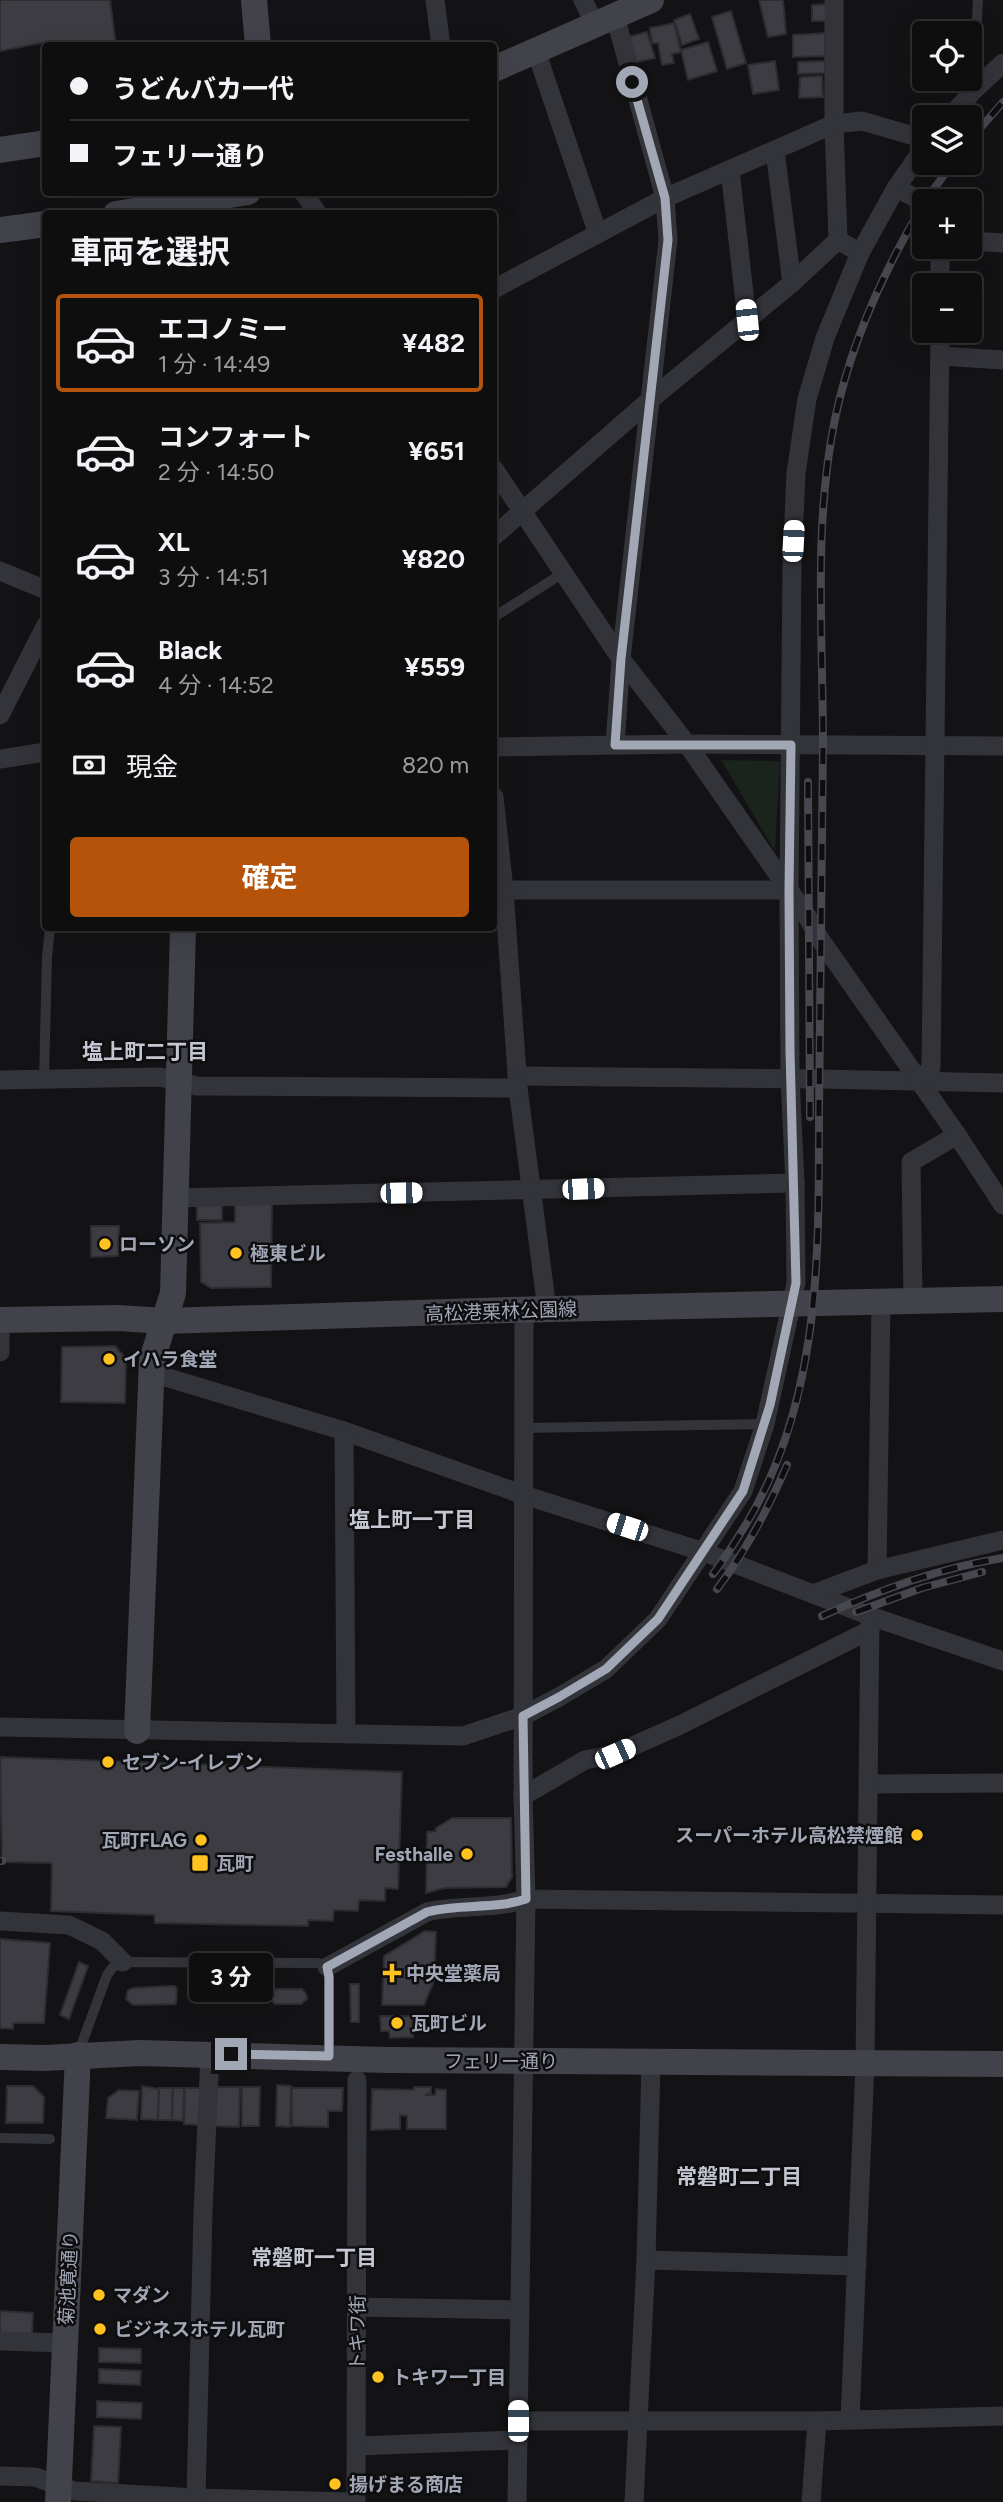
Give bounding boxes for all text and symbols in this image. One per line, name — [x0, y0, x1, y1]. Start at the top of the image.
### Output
map controls — [912, 21, 982, 343]
button: locate — [912, 21, 982, 91]
route start — [616, 66, 648, 98]
text: うどんバカ一代 — [112, 73, 294, 105]
button: layers — [912, 105, 982, 175]
text: フェリー通り — [112, 140, 268, 172]
button: + — [912, 189, 982, 259]
text: 車両を選択 — [70, 233, 230, 271]
button: − — [912, 273, 982, 343]
car — [735, 298, 760, 342]
icon: car — [74, 312, 137, 375]
text: エコノミー — [158, 313, 288, 345]
text: ¥482 — [402, 327, 465, 359]
text: 1 分 · 14:49 — [158, 350, 270, 378]
icon: car — [74, 420, 137, 483]
text: コンフォート — [158, 421, 313, 453]
text: ¥651 — [408, 435, 465, 467]
text: 2 分 · 14:50 — [158, 458, 274, 486]
car — [782, 519, 805, 563]
text: XL — [158, 526, 190, 558]
icon: car — [74, 528, 137, 591]
text: ¥820 — [402, 543, 465, 575]
text: 3 分 · 14:51 — [158, 563, 269, 591]
text: Black — [158, 634, 222, 666]
icon: car — [74, 636, 137, 699]
text: ¥559 — [404, 651, 465, 683]
text: 4 分 · 14:52 — [158, 671, 274, 699]
icon: cash — [70, 746, 108, 784]
text: 現金 — [126, 751, 178, 783]
text: 820 m — [402, 751, 469, 779]
button: 確定 — [70, 837, 469, 917]
district label: 塩上町二丁目 — [82, 1039, 208, 1064]
car — [562, 1178, 605, 1200]
car — [380, 1182, 423, 1204]
place label: ローソン — [119, 1233, 195, 1256]
marker: ローソン — [97, 1236, 113, 1252]
place label: 極東ビル — [250, 1242, 326, 1265]
marker: 極東ビル — [228, 1245, 244, 1261]
street label: 高松港栗林公園線 — [425, 1297, 577, 1326]
place label: イハラ食堂 — [123, 1348, 218, 1371]
marker: イハラ食堂 — [101, 1351, 117, 1367]
district label: 塩上町一丁目 — [349, 1507, 475, 1532]
car — [604, 1511, 651, 1543]
car — [592, 1736, 639, 1772]
place label: セブン-イレブン — [122, 1751, 263, 1774]
marker: セブン-イレブン — [100, 1754, 116, 1770]
place label: スーパーホテル高松禁煙館 — [675, 1824, 903, 1847]
marker: スーパーホテル高松禁煙館 — [909, 1827, 925, 1843]
place label: 瓦町FLAG — [101, 1829, 187, 1852]
marker: 瓦町FLAG — [193, 1832, 209, 1848]
place label: Festhalle — [375, 1843, 453, 1866]
marker: Festhalle — [459, 1846, 475, 1862]
place label: 瓦町 — [216, 1852, 254, 1875]
marker: 瓦町 — [190, 1853, 210, 1873]
callout: 3 分 — [189, 1952, 273, 2002]
place label: 中央堂薬局 — [406, 1962, 501, 1985]
text: 3 分 — [210, 1963, 252, 1991]
marker: 中央堂薬局 — [384, 1965, 400, 1981]
place label: 瓦町ビル — [411, 2012, 487, 2035]
marker: 瓦町ビル — [389, 2015, 405, 2031]
route end — [215, 2038, 247, 2070]
street label: フェリー通り — [444, 2050, 558, 2073]
district label: 常磐町二丁目 — [676, 2164, 802, 2189]
street label: 菊池寛通り — [55, 2230, 82, 2326]
district label: 常磐町一丁目 — [251, 2245, 377, 2270]
place label: マダン — [113, 2284, 170, 2307]
marker: マダン — [91, 2287, 107, 2303]
street label: トキワ街 — [346, 2295, 369, 2371]
place label: ビジネスホテル瓦町 — [114, 2318, 285, 2341]
marker: ビジネスホテル瓦町 — [92, 2321, 108, 2337]
place label: トキワ一丁目 — [392, 2366, 506, 2389]
marker: トキワ一丁目 — [370, 2369, 386, 2385]
car — [508, 2400, 529, 2442]
place label: 揚げまる商店 — [349, 2473, 463, 2496]
marker: 揚げまる商店 — [327, 2476, 343, 2492]

